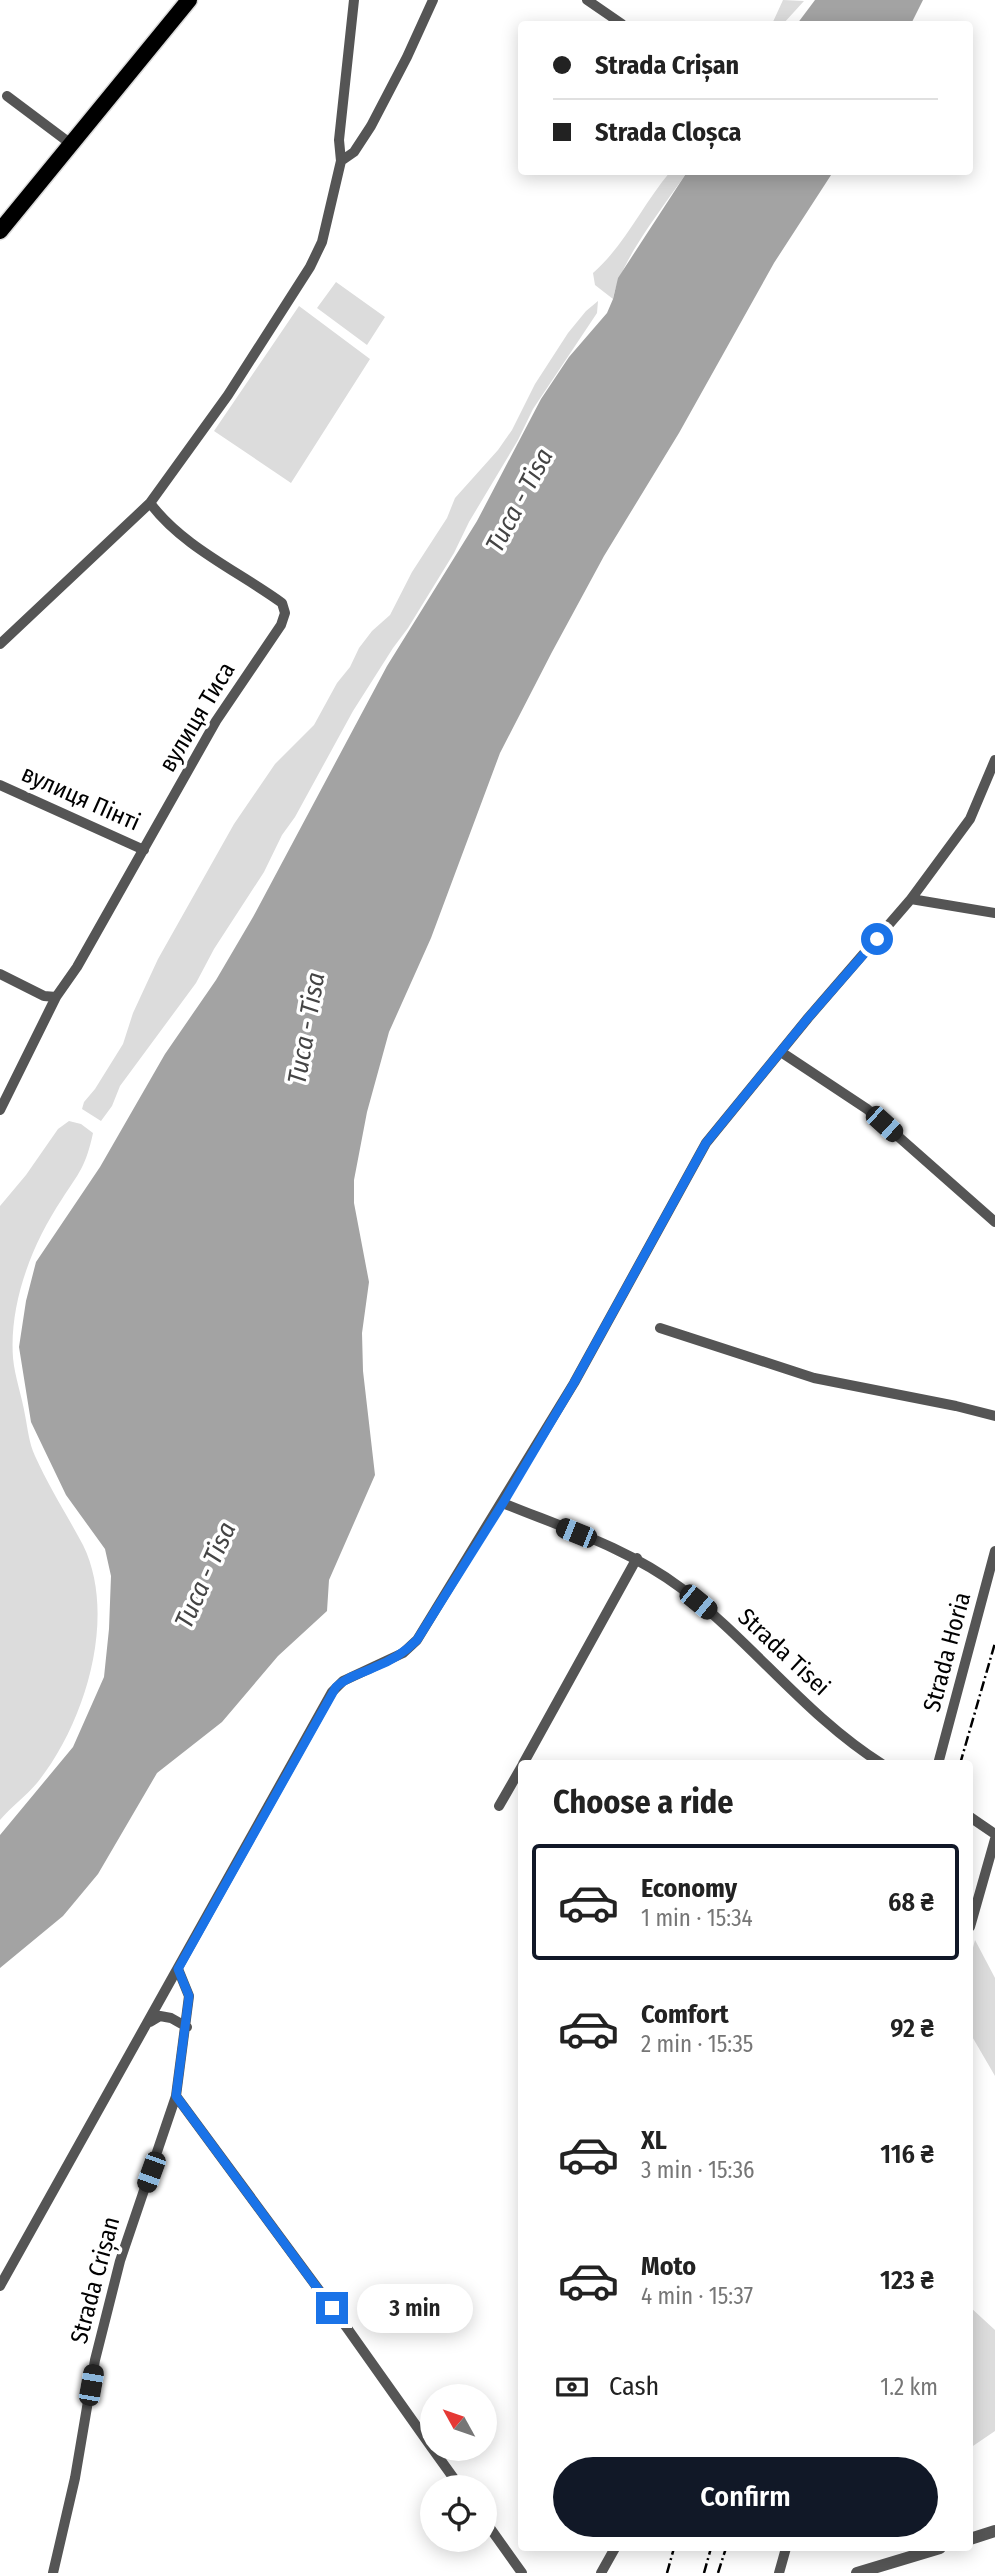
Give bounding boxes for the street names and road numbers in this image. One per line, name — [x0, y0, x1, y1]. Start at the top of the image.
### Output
street label: вулиця Тиса — [153, 657, 241, 777]
street label: вулиця Пінті — [17, 759, 145, 837]
street label: Strada Horia — [918, 1589, 976, 1715]
street label: Strada Tisei — [732, 1603, 836, 1701]
street label: Strada Crișan — [65, 2214, 126, 2347]

